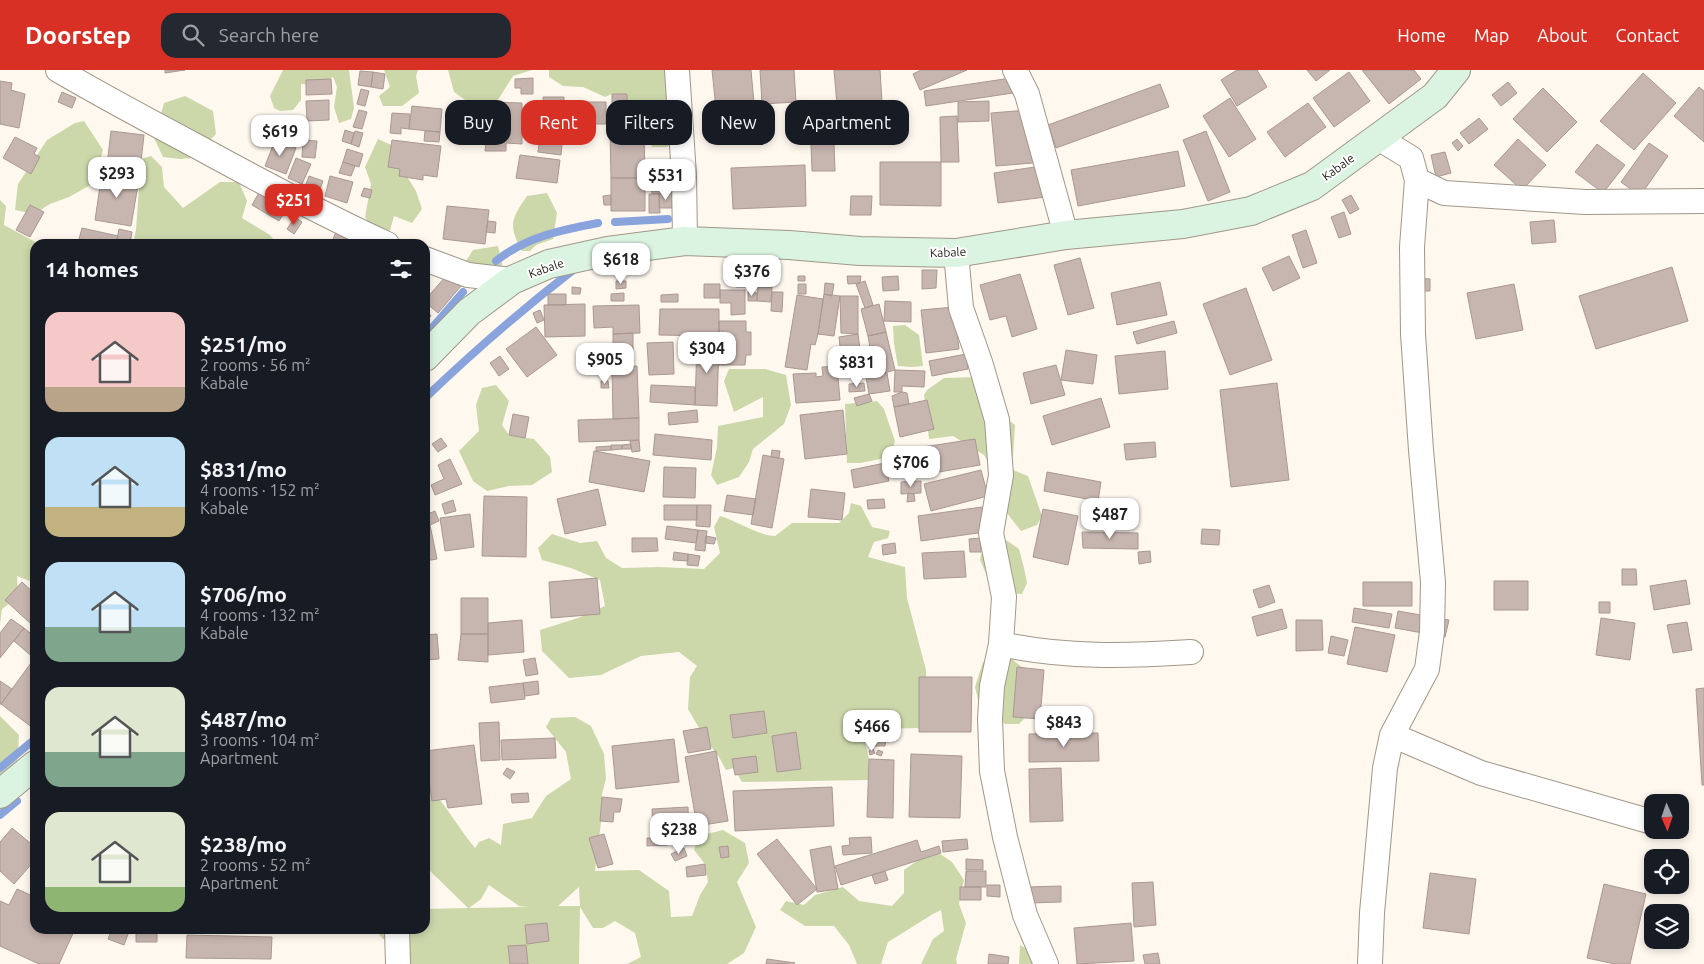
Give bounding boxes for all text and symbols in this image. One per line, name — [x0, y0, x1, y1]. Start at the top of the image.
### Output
search box — [161, 13, 511, 58]
icon: search — [179, 21, 207, 49]
text: Doorstep — [25, 22, 131, 49]
text: Search here — [219, 24, 319, 46]
text: Home — [1397, 25, 1446, 45]
text: Map — [1474, 25, 1509, 45]
text: About — [1537, 25, 1587, 45]
text: Contact — [1615, 25, 1679, 45]
chip: Buy — [445, 100, 511, 145]
chip: Rent — [521, 100, 596, 145]
chip: Filters — [606, 100, 692, 145]
chip: New — [702, 100, 775, 145]
chip: Apartment — [785, 100, 909, 145]
pin: $619 — [250, 114, 310, 157]
text: $619 — [262, 122, 298, 140]
street label: Kabale — [1319, 151, 1357, 183]
pin: $293 — [87, 156, 147, 199]
pin: $531 — [636, 158, 696, 201]
text: $293 — [99, 164, 135, 182]
text: $531 — [648, 166, 684, 184]
pin: $251 — [264, 184, 324, 226]
text: $251 — [276, 191, 312, 209]
pin: $618 — [591, 242, 651, 285]
street label: Kabale — [930, 245, 966, 259]
text: $618 — [603, 250, 639, 268]
pin: $376 — [722, 254, 782, 297]
icon: filters — [387, 255, 415, 283]
street label: Kabale — [527, 256, 565, 280]
text: 14 homes — [45, 257, 139, 281]
text: $376 — [734, 262, 770, 280]
icon: home — [85, 332, 145, 392]
text: $251/mo — [200, 332, 287, 356]
pin: $304 — [677, 332, 737, 374]
text: $304 — [689, 339, 725, 357]
pin: $905 — [575, 342, 635, 385]
pin: $831 — [827, 346, 887, 388]
text: $905 — [587, 350, 623, 368]
text: $831 — [839, 353, 875, 371]
text: 2 rooms · 56 m² — [200, 356, 311, 374]
text: Kabale — [200, 374, 249, 392]
pin: $706 — [881, 446, 941, 488]
text: $706 — [893, 453, 929, 471]
icon: home — [85, 457, 145, 517]
text: $831/mo — [200, 457, 287, 481]
text: 4 rooms · 152 m² — [200, 481, 320, 499]
pin: $487 — [1080, 498, 1140, 540]
text: Kabale — [200, 499, 249, 517]
text: $487 — [1092, 505, 1128, 523]
icon: home — [85, 582, 145, 642]
text: $706/mo — [200, 582, 287, 606]
text: 4 rooms · 132 m² — [200, 606, 320, 624]
text: Kabale — [200, 624, 249, 642]
pin: $843 — [1034, 706, 1094, 748]
icon: home — [85, 707, 145, 767]
text: $487/mo — [200, 707, 287, 731]
pin: $466 — [842, 710, 902, 752]
text: $843 — [1046, 713, 1082, 731]
text: $466 — [854, 717, 890, 735]
text: 3 rooms · 104 m² — [200, 731, 320, 749]
text: Apartment — [200, 749, 278, 767]
north arrow — [1644, 794, 1689, 839]
map controls — [1644, 794, 1689, 949]
pin: $238 — [649, 812, 709, 855]
text: $238 — [661, 820, 697, 838]
icon: home — [85, 832, 145, 892]
text: $238/mo — [200, 832, 287, 856]
button: locate — [1644, 849, 1689, 894]
text: 2 rooms · 52 m² — [200, 856, 311, 874]
text: Apartment — [200, 874, 278, 892]
button: layers — [1644, 904, 1689, 949]

